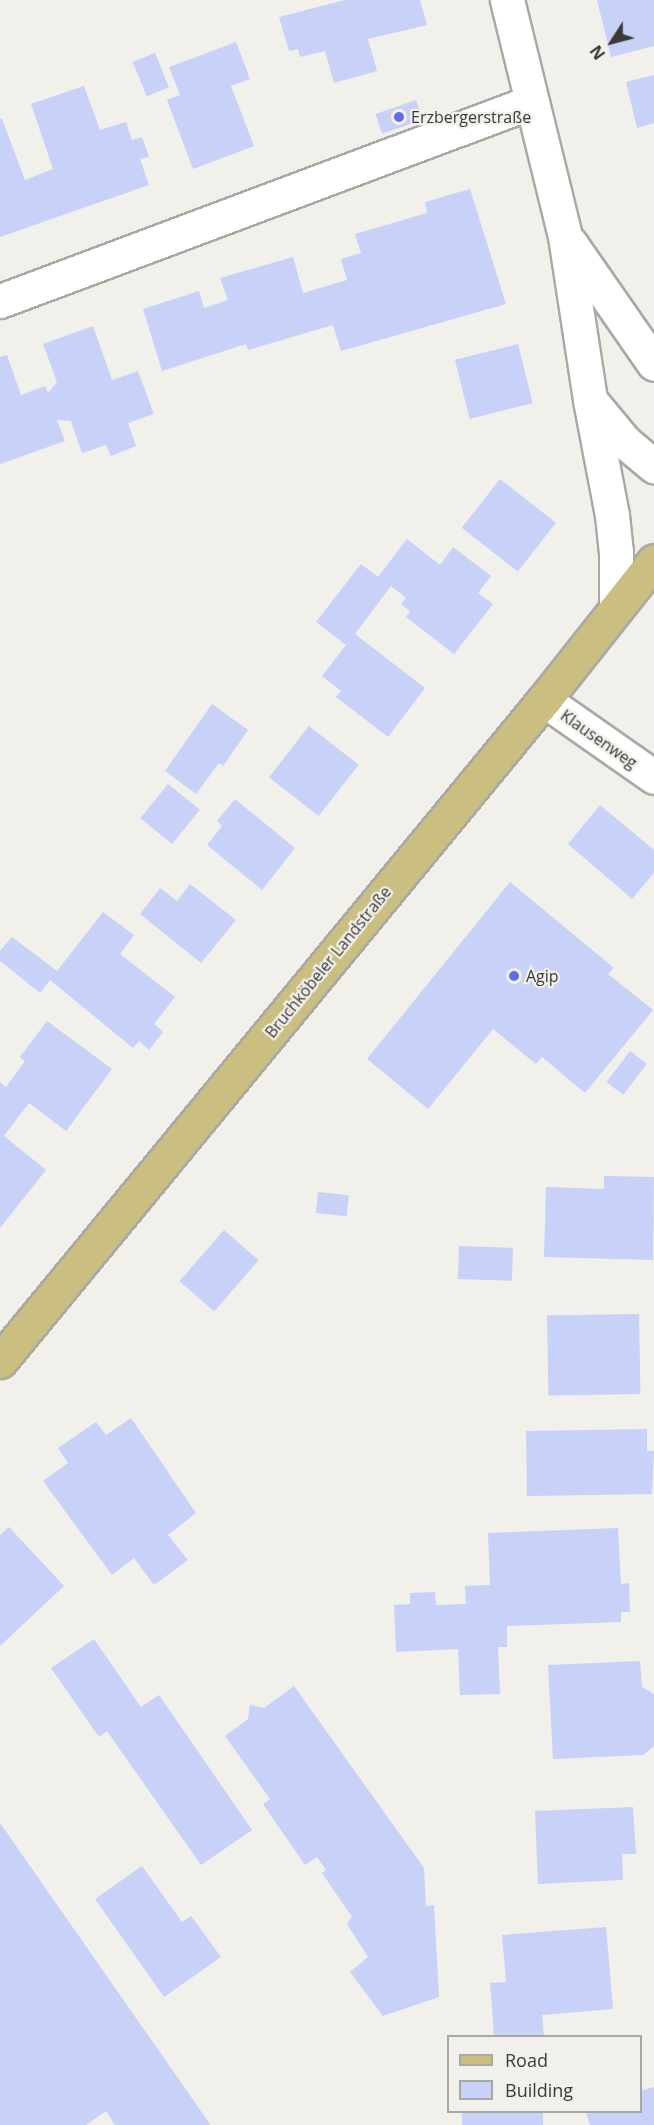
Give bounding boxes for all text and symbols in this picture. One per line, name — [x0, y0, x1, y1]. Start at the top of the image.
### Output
north arrow — [582, 12, 642, 72]
text: N — [585, 41, 610, 64]
place label: Erzbergerstraße — [411, 107, 531, 127]
marker: Erzbergerstraße — [392, 110, 406, 124]
street label: Klausenweg — [557, 706, 641, 772]
street label: Bruchköbeler Landstraße — [261, 882, 395, 1042]
place label: Agip — [526, 966, 559, 986]
marker: Agip — [507, 969, 521, 983]
legend — [447, 2035, 642, 2113]
text: Road — [505, 2048, 548, 2072]
text: Building — [505, 2078, 573, 2102]

